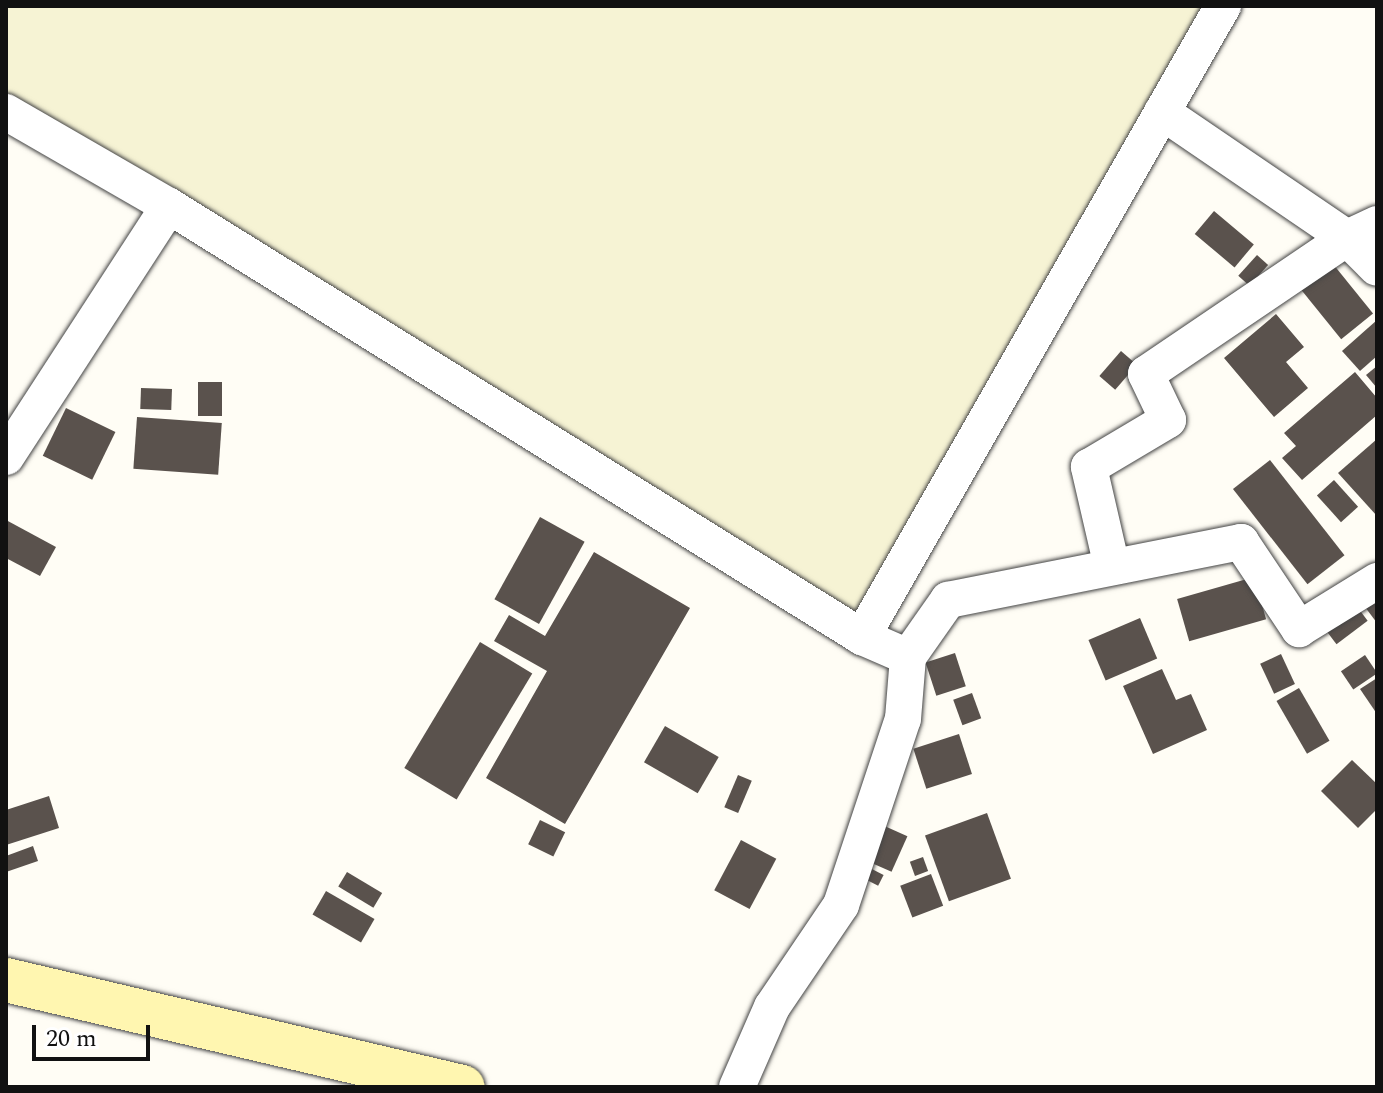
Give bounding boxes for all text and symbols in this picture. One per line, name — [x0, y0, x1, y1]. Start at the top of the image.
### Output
scale bar — [36, 1009, 154, 1059]
text: 20 m — [46, 1021, 97, 1057]

